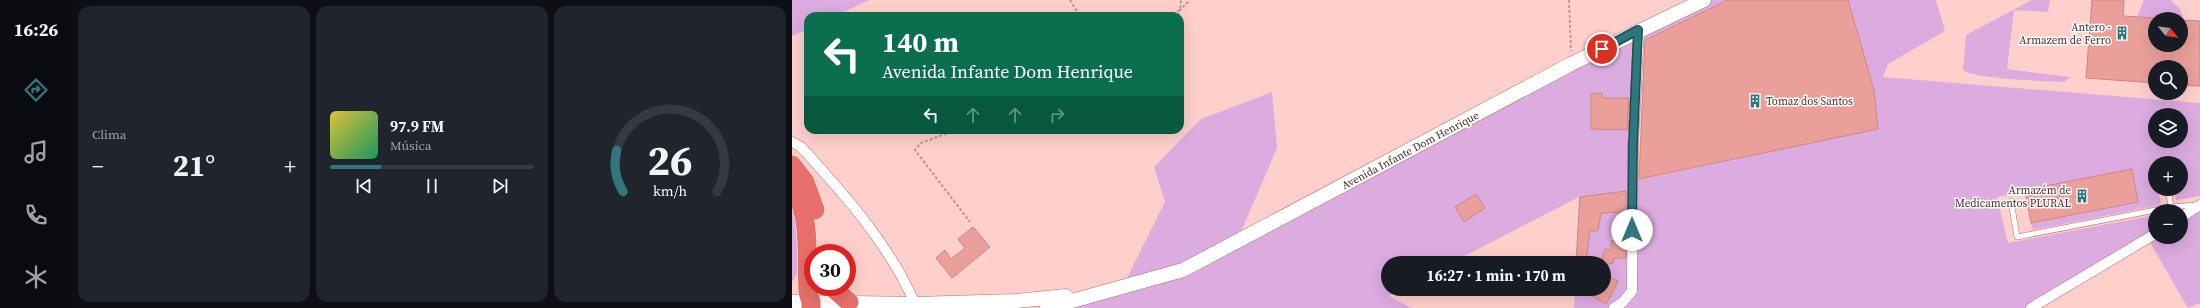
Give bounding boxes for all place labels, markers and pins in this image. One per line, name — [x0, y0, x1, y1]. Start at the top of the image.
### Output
place label: Antero - Armazem de Ferro — [2019, 20, 2111, 48]
building icon: Antero - Armazem de Ferro — [2114, 25, 2130, 41]
pin — [1585, 32, 1619, 66]
building icon: Tomaz dos Santos — [1747, 93, 1763, 109]
place label: Tomaz dos Santos — [1766, 94, 1853, 109]
place label: Armazém de Medicamentos PLURAL — [1955, 183, 2071, 211]
building icon: Armazém de Medicamentos PLURAL — [2074, 188, 2090, 204]

